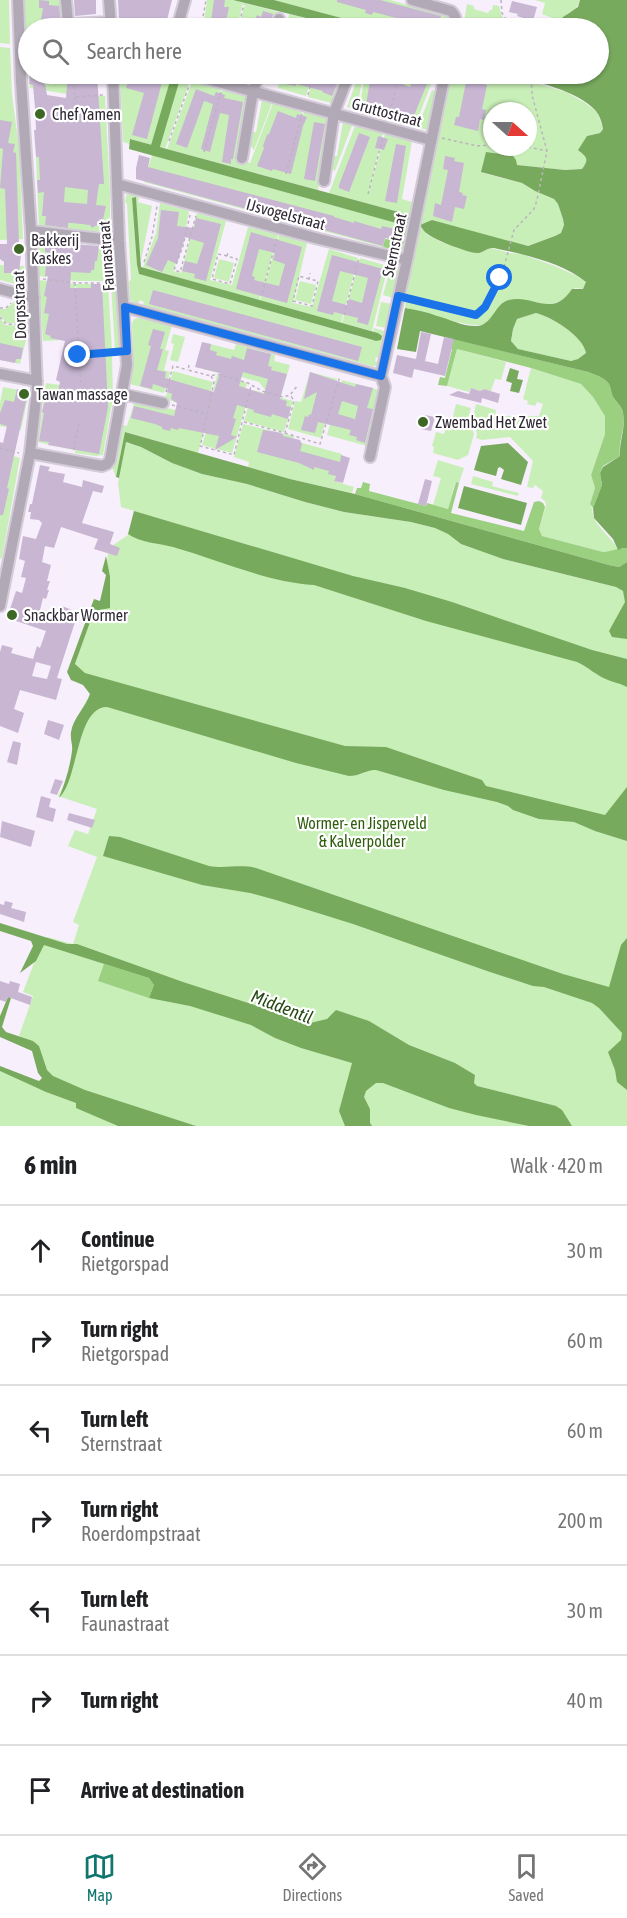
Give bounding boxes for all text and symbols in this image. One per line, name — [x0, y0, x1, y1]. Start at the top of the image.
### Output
search box — [18, 18, 609, 84]
icon: search — [39, 35, 72, 68]
text: Search here — [87, 38, 182, 64]
street label: Gruttostraat — [350, 94, 424, 130]
north arrow — [483, 102, 537, 156]
place label: Chef Yamen — [52, 105, 121, 123]
marker: Chef Yamen — [33, 107, 47, 121]
street label: IJsvogelstraat — [244, 195, 328, 234]
street label: Sternstraat — [378, 211, 410, 279]
street label: Faunastraat — [95, 220, 117, 292]
place label: Bakkerij Kaskes — [31, 231, 79, 267]
marker: Bakkerij Kaskes — [12, 242, 26, 256]
route start — [486, 264, 512, 290]
street label: Dorpsstraat — [9, 270, 30, 340]
route end — [64, 341, 90, 367]
place label: Tawan massage — [36, 385, 128, 404]
marker: Tawan massage — [17, 387, 31, 401]
place label: Zwembad Het Zwet — [435, 413, 547, 431]
marker: Zwembad Het Zwet — [416, 415, 430, 429]
place label: Snackbar Wormer — [24, 606, 128, 624]
marker: Snackbar Wormer — [5, 608, 19, 622]
park label: Wormer- en Jisperveld & Kalverpolder — [297, 814, 427, 851]
water label: Middentil — [248, 985, 316, 1028]
text: 6 min — [24, 1150, 77, 1180]
text: Walk · 420 m — [511, 1154, 603, 1177]
text: Continue — [81, 1226, 155, 1252]
icon: ahead — [24, 1234, 57, 1267]
text: 30 m — [567, 1239, 603, 1262]
text: Rietgorspad — [81, 1252, 169, 1275]
text: Turn right — [81, 1316, 158, 1342]
icon: right — [24, 1324, 57, 1357]
text: 60 m — [567, 1329, 603, 1352]
text: Rietgorspad — [81, 1342, 169, 1365]
text: Turn left — [81, 1406, 148, 1432]
icon: left — [24, 1414, 57, 1447]
text: 60 m — [567, 1419, 603, 1442]
text: Sternstraat — [81, 1432, 162, 1455]
text: Turn right — [81, 1496, 158, 1522]
icon: right — [24, 1504, 57, 1537]
text: 200 m — [558, 1509, 603, 1532]
text: Roerdompstraat — [81, 1522, 201, 1545]
text: Turn left — [81, 1586, 148, 1612]
icon: left — [24, 1594, 57, 1627]
text: 30 m — [567, 1599, 603, 1622]
text: Faunastraat — [81, 1612, 169, 1635]
icon: right — [24, 1684, 57, 1717]
text: Turn right — [81, 1687, 158, 1713]
text: 40 m — [567, 1689, 603, 1712]
icon: arrive — [24, 1774, 57, 1807]
text: Arrive at destination — [81, 1777, 244, 1803]
tab: Map — [83, 1850, 116, 1904]
tab: Directions — [282, 1850, 342, 1904]
tab: Saved — [508, 1850, 544, 1904]

